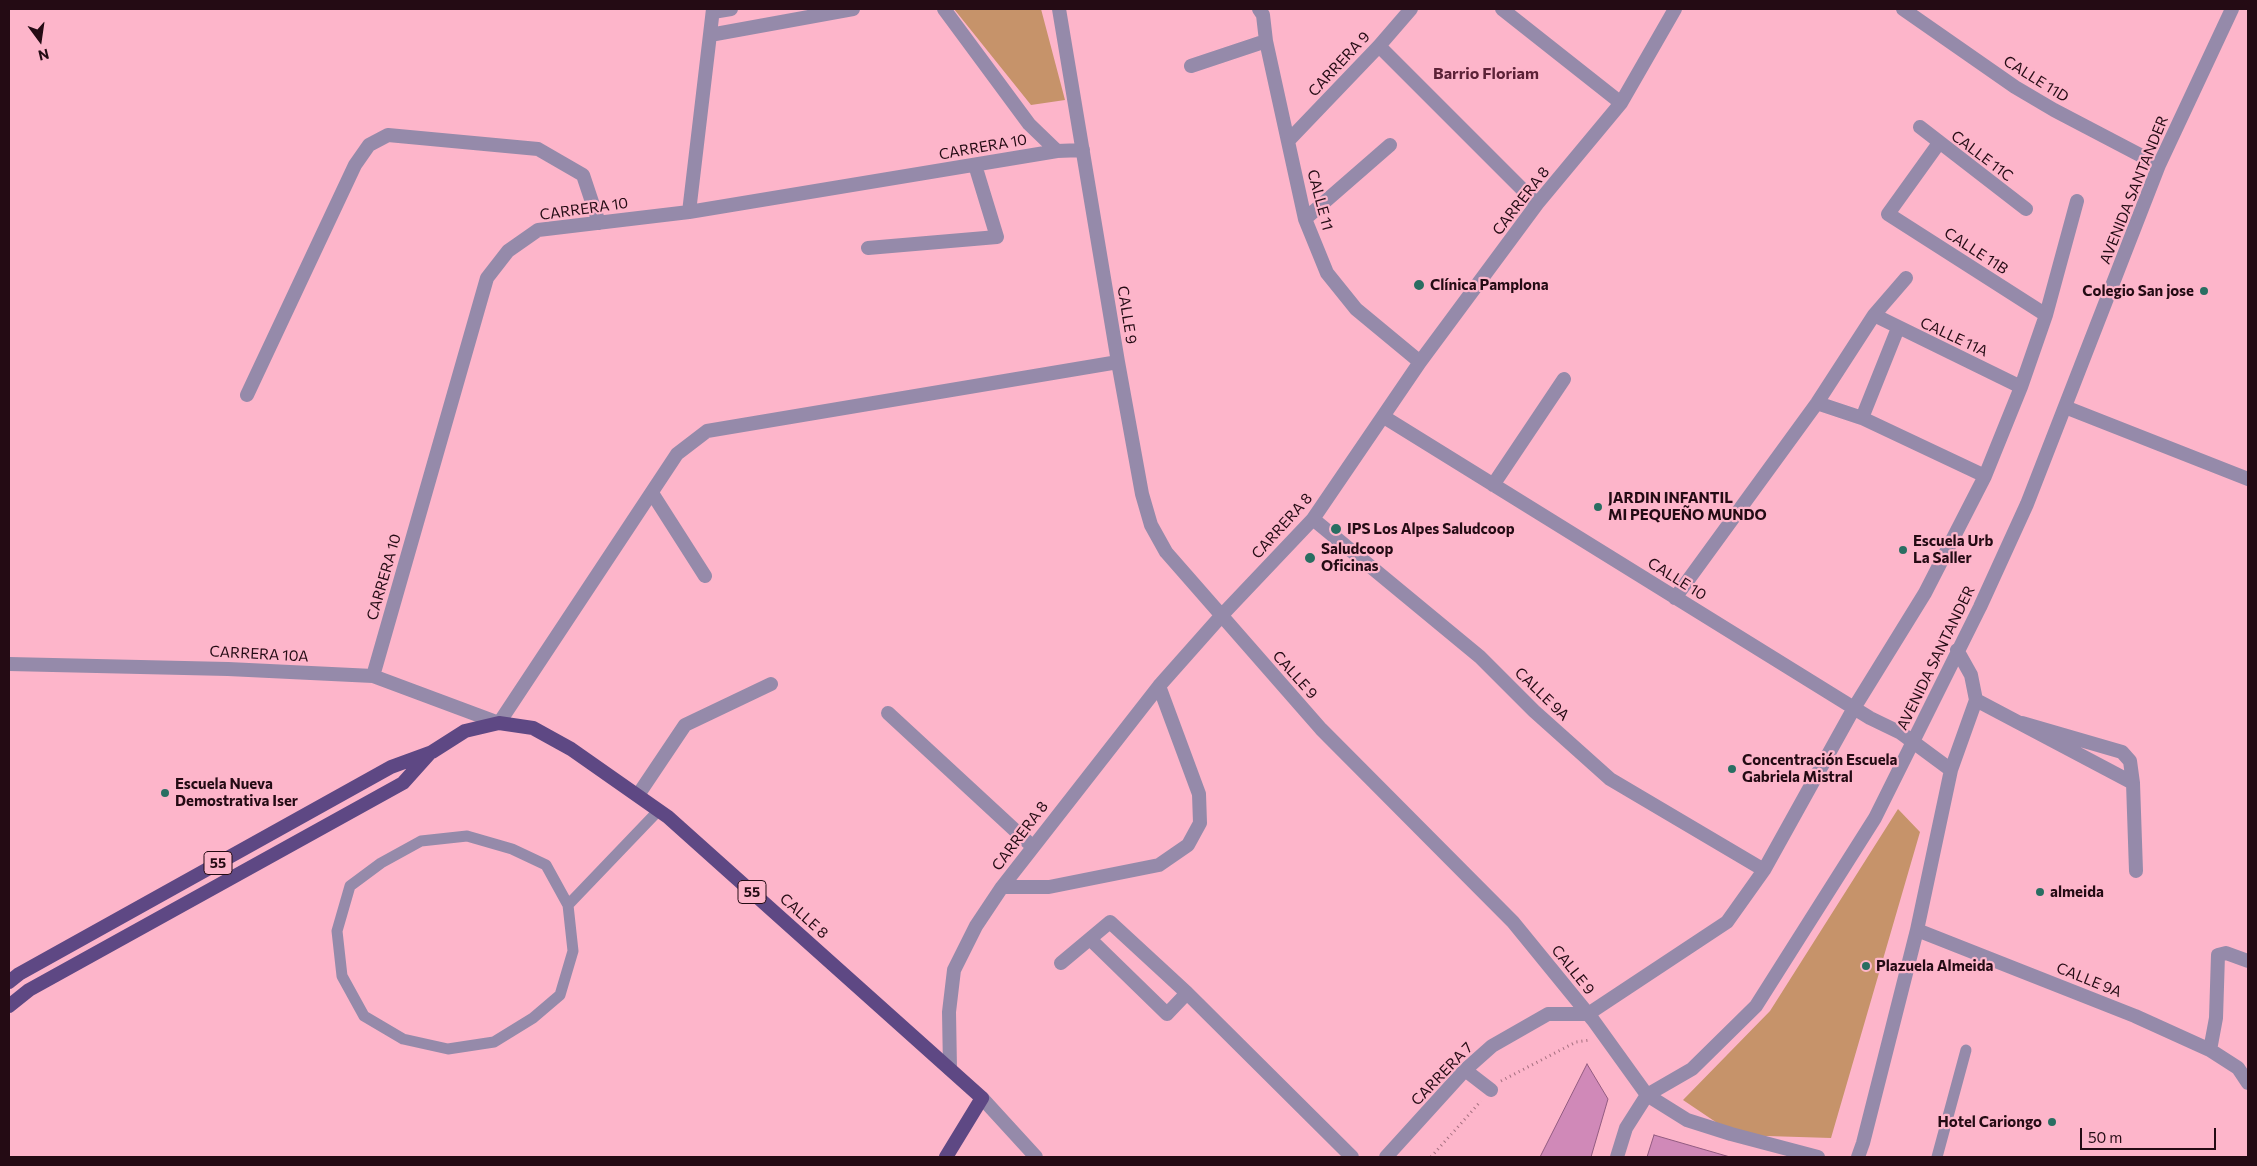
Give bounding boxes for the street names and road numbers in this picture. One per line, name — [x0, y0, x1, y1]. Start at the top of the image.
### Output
street label: CARRERA 9 — [1304, 28, 1374, 100]
street label: CALLE 11D — [2000, 52, 2072, 106]
street label: AVENIDA SANTANDER — [2096, 113, 2172, 267]
street label: CALLE 11C — [1948, 127, 2016, 185]
street label: CARRERA 10 — [938, 130, 1028, 164]
street label: CARRERA 8 — [1489, 163, 1553, 239]
street label: CALLE 11 — [1303, 168, 1337, 232]
street label: CARRERA 10 — [539, 194, 629, 224]
street label: CALLE 11B — [1941, 224, 2011, 278]
street label: CALLE 9 — [1114, 285, 1140, 345]
street label: CALLE 11A — [1917, 313, 1991, 361]
street label: CARRERA 8 — [1248, 490, 1316, 562]
street label: CARRERA 10 — [363, 532, 405, 622]
street label: CALLE 10 — [1644, 554, 1710, 604]
street label: AVENIDA SANTANDER — [1893, 583, 1979, 733]
street label: CARRERA 10A — [209, 642, 309, 666]
street label: CALLE 9 — [1269, 647, 1321, 703]
street label: CALLE 9A — [1511, 664, 1573, 724]
street label: CARRERA 8 — [988, 798, 1052, 874]
road number: 55 — [204, 851, 232, 874]
road number: 55 — [738, 880, 766, 904]
street label: CALLE 8 — [776, 890, 832, 942]
street label: CALLE 9 — [1548, 942, 1598, 998]
street label: CALLE 9A — [2054, 959, 2124, 1001]
street label: CARRERA 7 — [1407, 1039, 1477, 1109]

